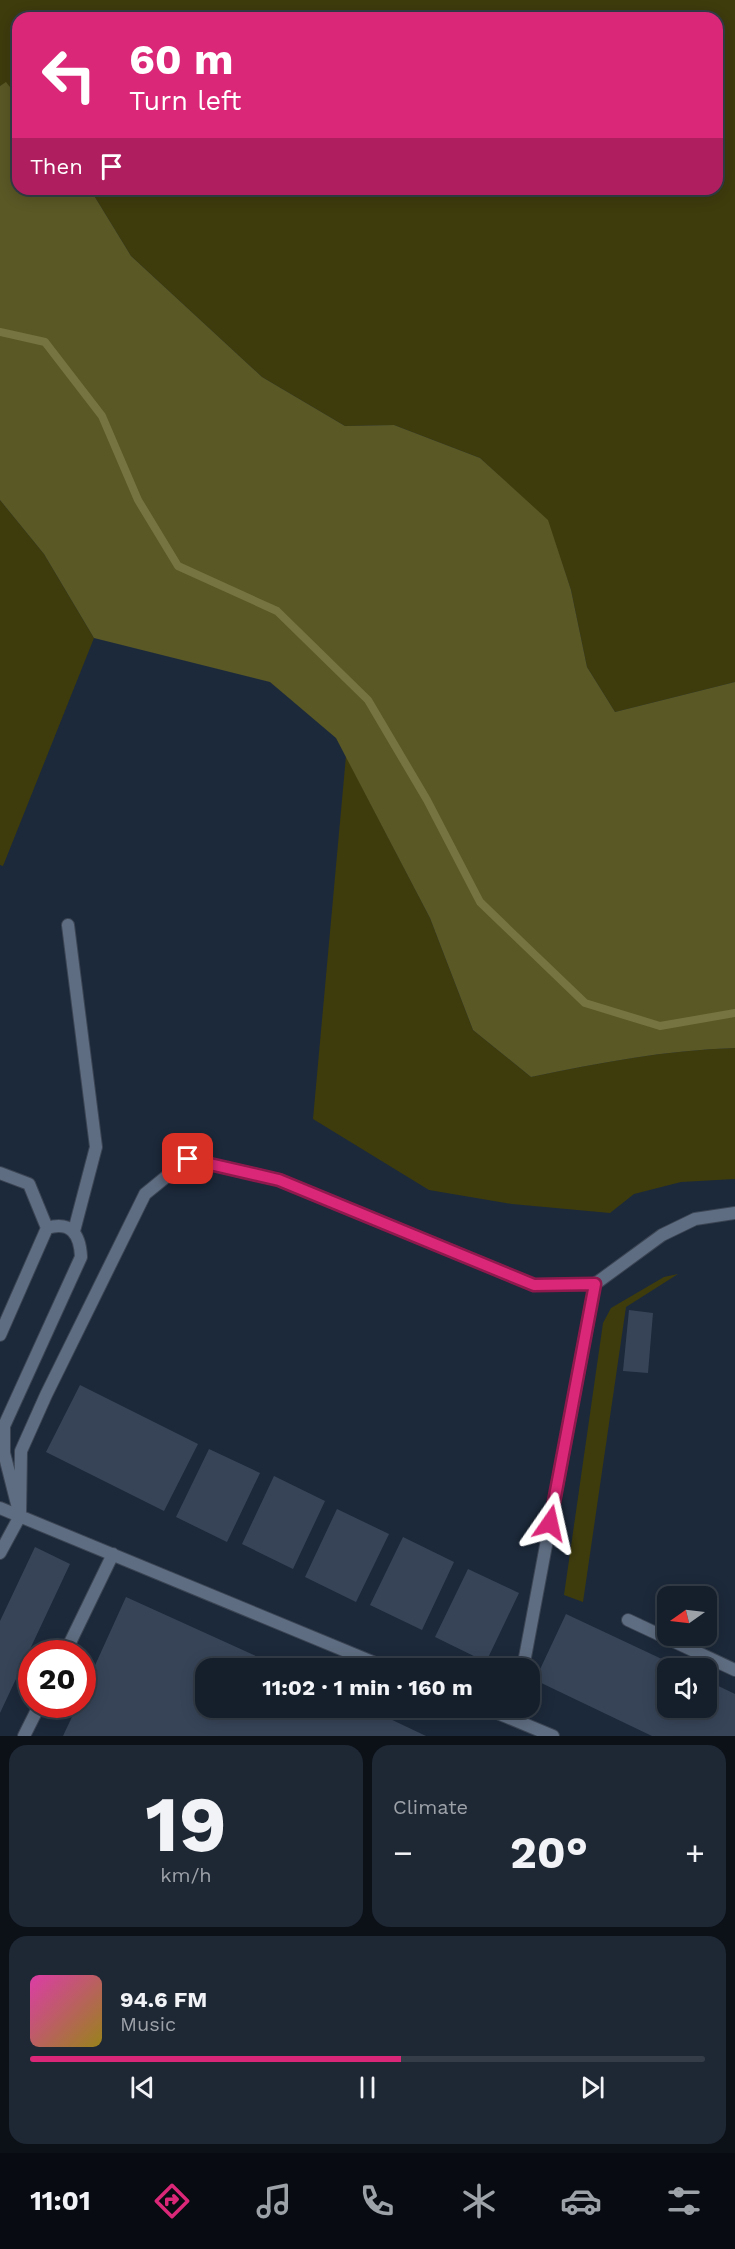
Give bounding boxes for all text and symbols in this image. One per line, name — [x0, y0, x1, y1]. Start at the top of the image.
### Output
text: 60 m — [129, 35, 233, 84]
icon: left — [30, 36, 108, 114]
text: Turn left — [129, 85, 241, 117]
icon: arrive — [95, 150, 128, 183]
text: Then — [30, 154, 83, 179]
pin — [162, 1133, 213, 1184]
icon: arrive — [171, 1142, 204, 1175]
position arrow — [518, 1491, 582, 1555]
north arrow — [657, 1586, 717, 1646]
map controls — [657, 1586, 717, 1718]
speed limit sign: 20 — [18, 1640, 96, 1718]
button: sound — [657, 1658, 717, 1718]
text: 11:02 · 1 min · 160 m — [262, 1675, 473, 1700]
text: 19 — [145, 1778, 227, 1870]
text: Climate — [393, 1795, 468, 1819]
text: 20° — [510, 1826, 588, 1879]
text: − — [393, 1833, 413, 1872]
text: + — [685, 1833, 705, 1872]
text: km/h — [160, 1863, 212, 1887]
text: 94.6 FM — [120, 1987, 207, 2012]
text: Music — [120, 2012, 176, 2036]
icon: previous — [126, 2071, 159, 2104]
icon: pause — [351, 2071, 384, 2104]
icon: next — [576, 2071, 609, 2104]
icon: directions — [151, 2180, 193, 2222]
icon: music — [253, 2180, 295, 2222]
icon: phone — [356, 2180, 398, 2222]
icon: climate — [458, 2180, 500, 2222]
icon: car — [560, 2180, 602, 2222]
icon: filters — [663, 2180, 705, 2222]
text: 11:01 — [30, 2185, 91, 2217]

